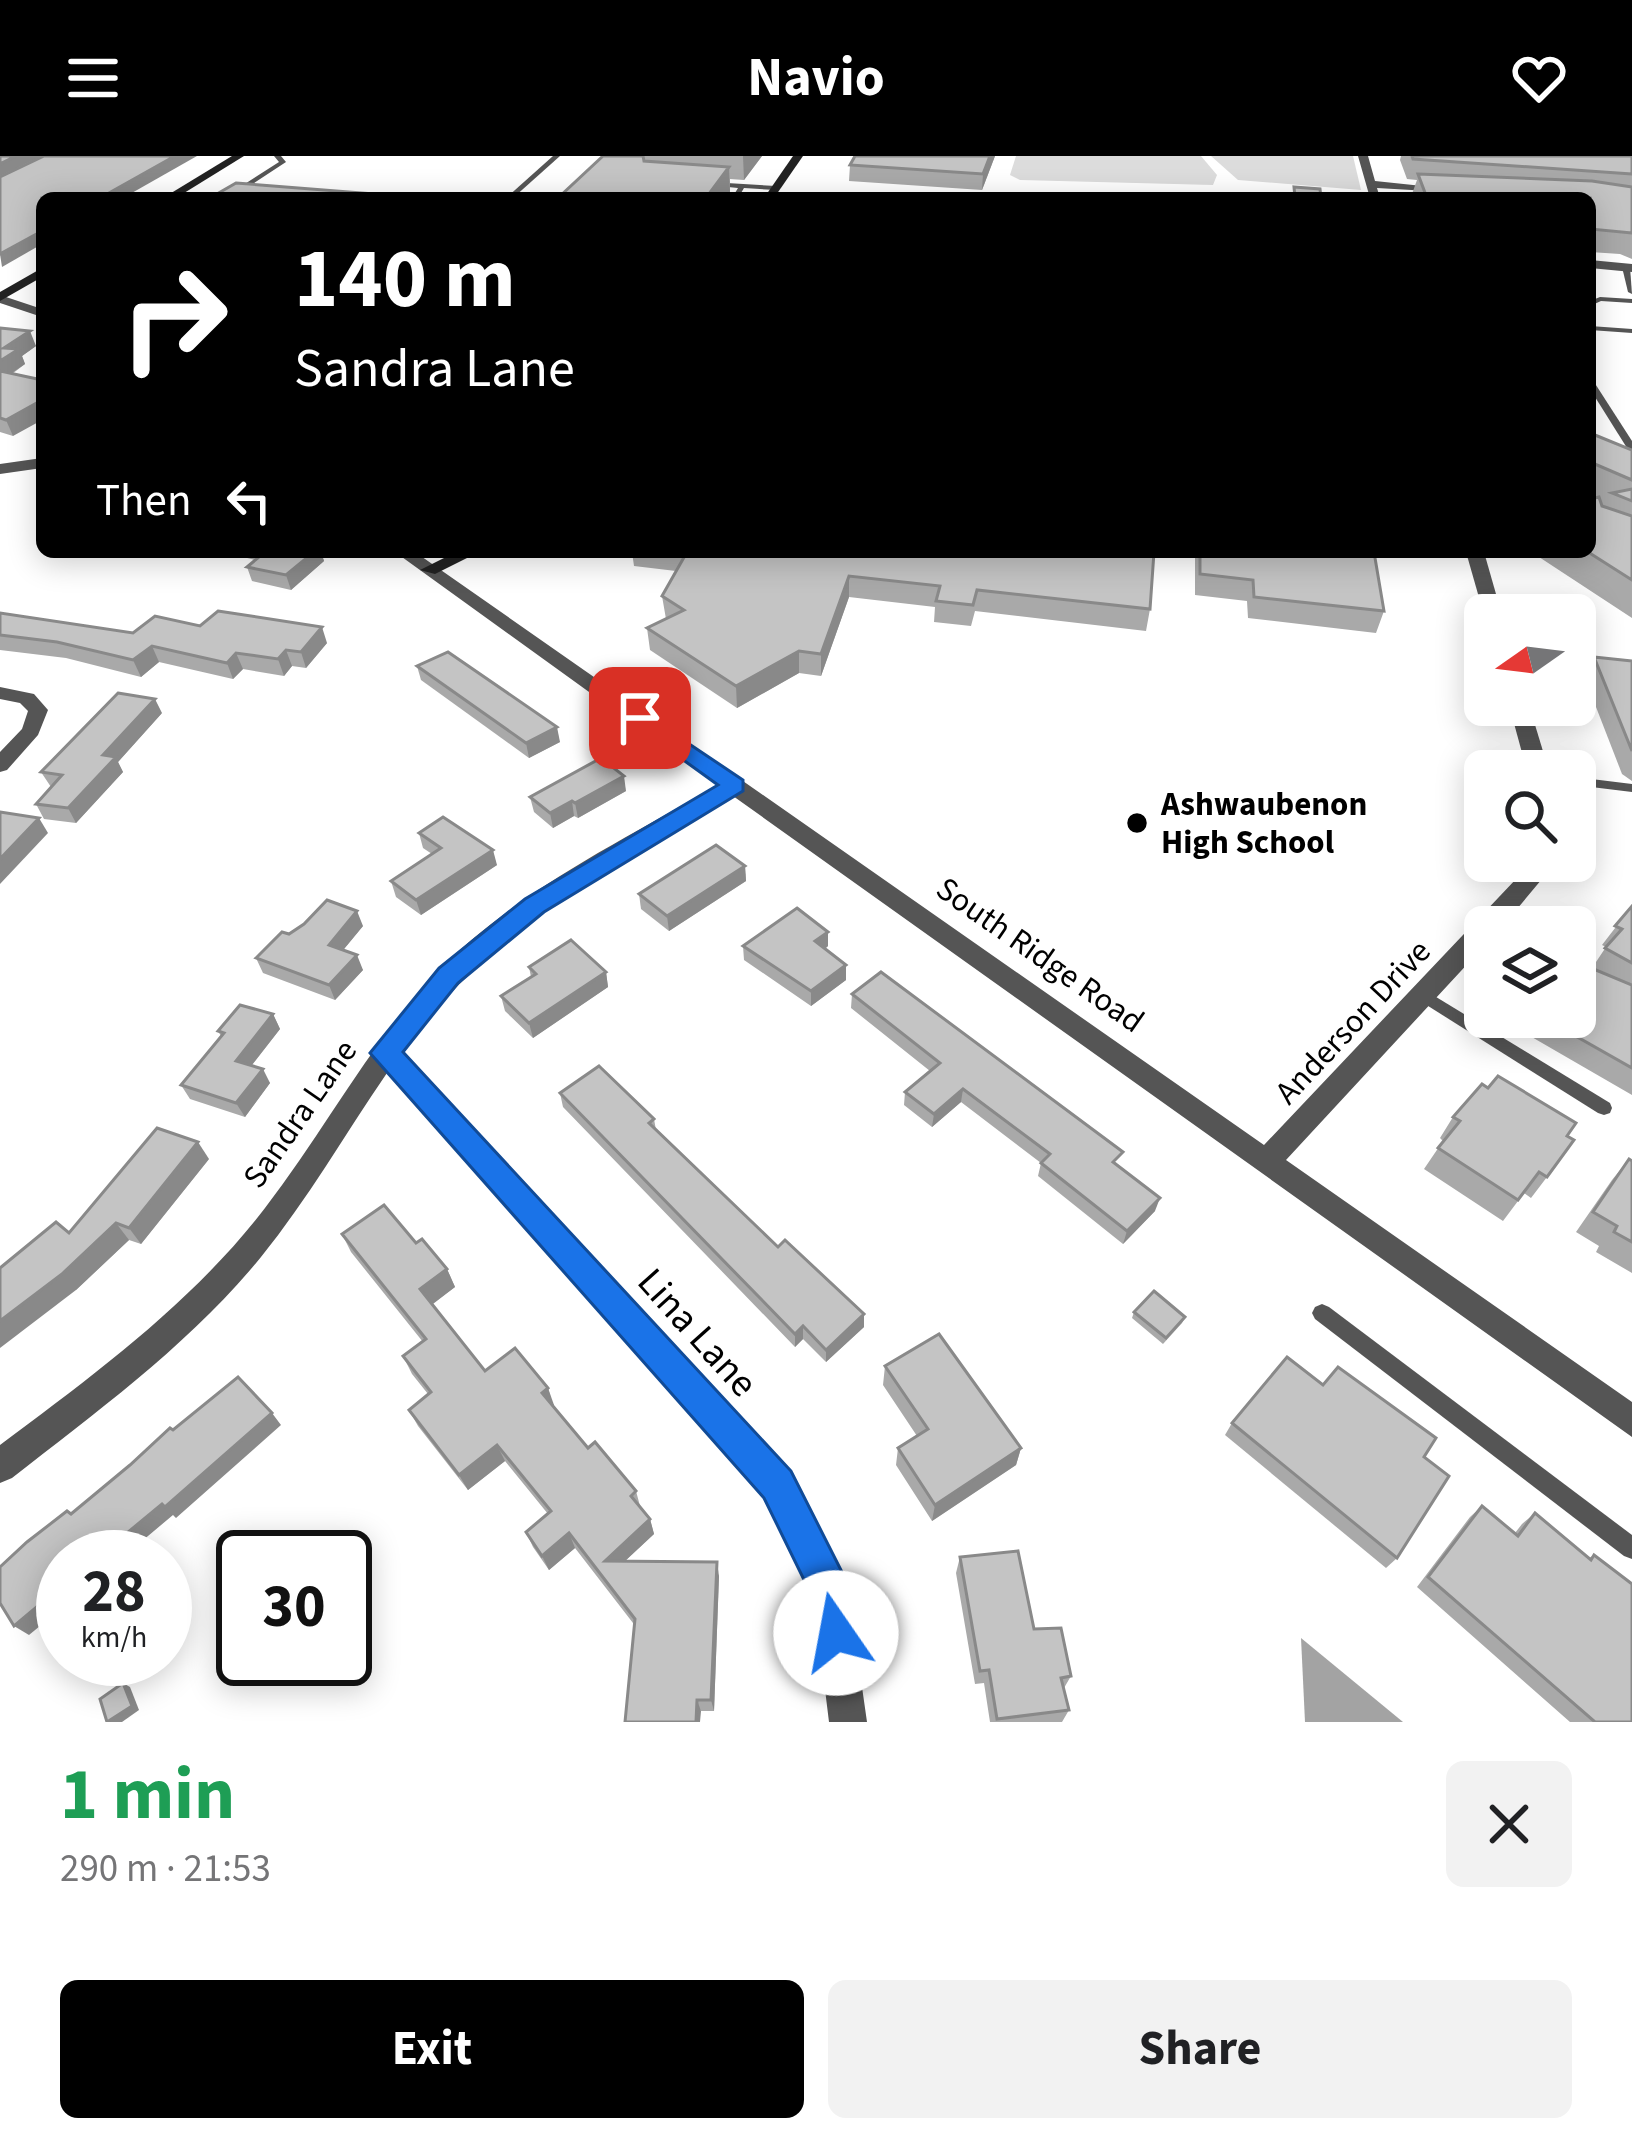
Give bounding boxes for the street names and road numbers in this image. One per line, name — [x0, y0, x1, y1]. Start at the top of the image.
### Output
street label: South Ridge Road — [926, 866, 1154, 1044]
street label: Anderson Drive — [1264, 929, 1442, 1115]
street label: Sandra Lane — [232, 1030, 368, 1198]
street label: Lina Lane — [624, 1256, 770, 1410]

